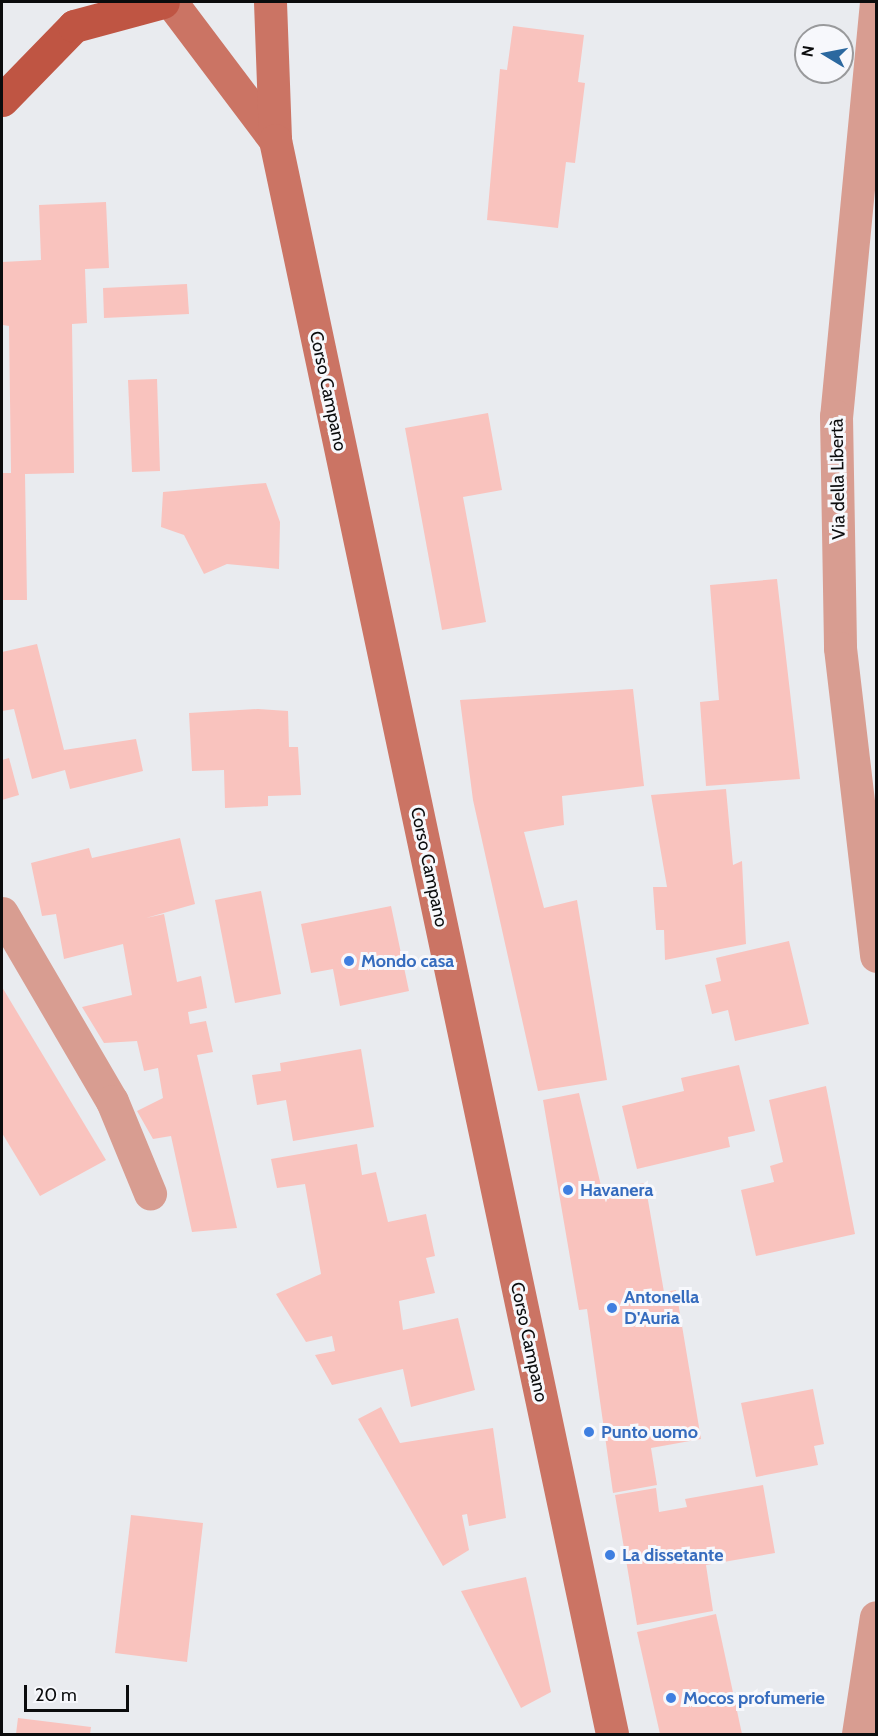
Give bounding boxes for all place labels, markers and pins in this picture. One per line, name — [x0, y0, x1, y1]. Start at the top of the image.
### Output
place label: Mondo casa — [361, 950, 454, 972]
marker: Mondo casa — [342, 954, 356, 968]
place label: Havanera — [580, 1179, 653, 1201]
marker: Havanera — [561, 1183, 575, 1197]
place label: Antonella D'Auria — [624, 1287, 699, 1330]
marker: Antonella D'Auria — [605, 1301, 619, 1315]
place label: Punto uomo — [601, 1421, 698, 1443]
marker: Punto uomo — [582, 1425, 596, 1439]
place label: La dissetante — [622, 1544, 724, 1566]
marker: La dissetante — [603, 1548, 617, 1562]
place label: Mocos profumerie — [683, 1687, 825, 1709]
marker: Mocos profumerie — [664, 1691, 678, 1705]

